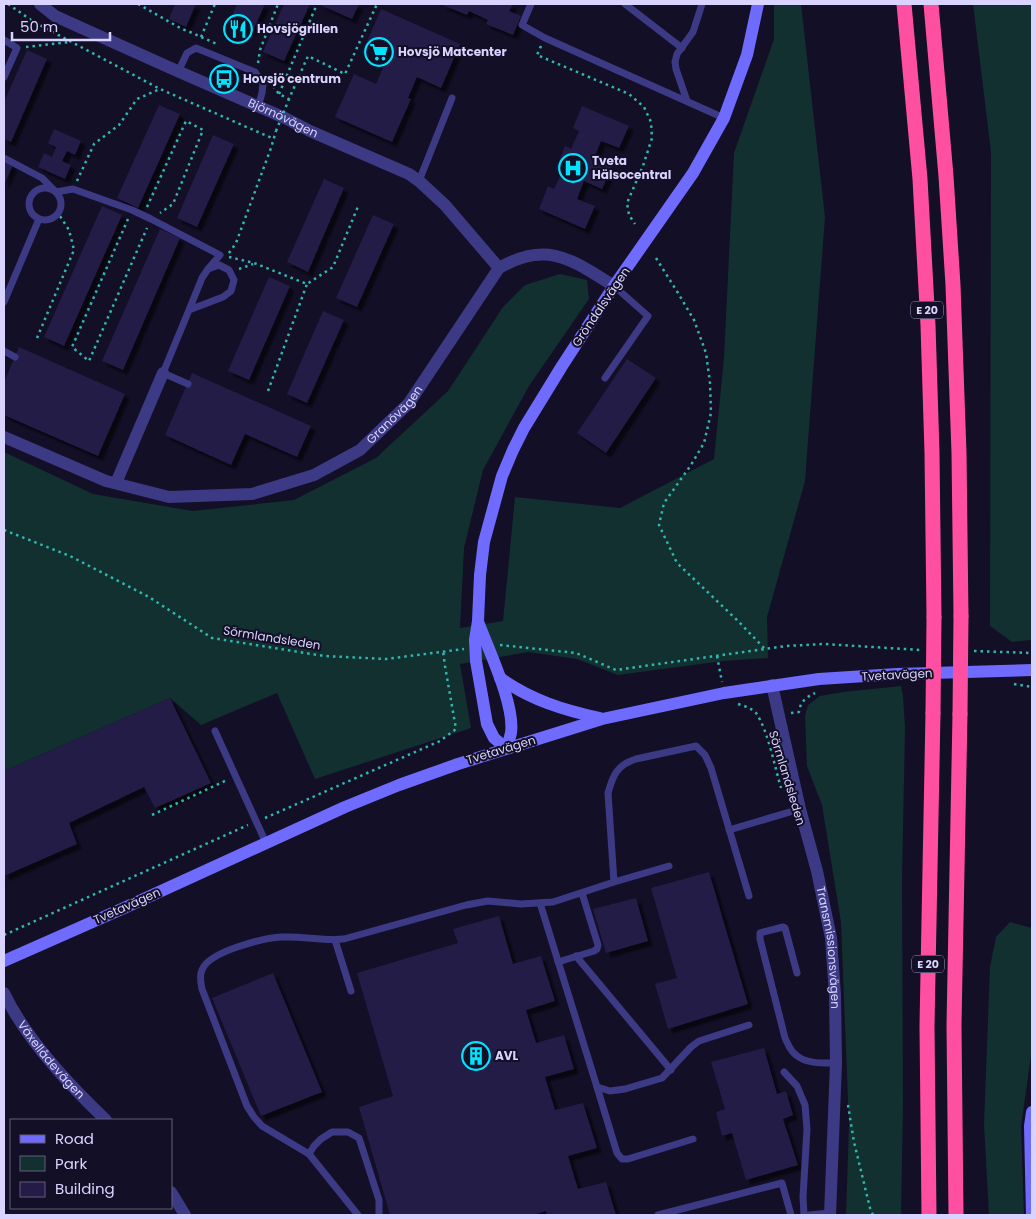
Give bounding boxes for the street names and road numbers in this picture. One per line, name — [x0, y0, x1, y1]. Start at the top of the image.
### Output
street label: Björnövägen — [245, 94, 321, 142]
street label: Gröndalsvägen — [568, 264, 634, 350]
road number: E 20 — [911, 302, 943, 318]
street label: Granövägen — [362, 382, 426, 448]
street label: Sörmlandsleden — [222, 621, 322, 654]
street label: Tvetavägen — [861, 664, 933, 685]
street label: Sörmlandsleden — [765, 728, 810, 827]
street label: Tvetavägen — [464, 731, 537, 768]
street label: Tvetavägen — [91, 883, 163, 928]
street label: Transmissionsvägen — [812, 885, 844, 1009]
road number: E 20 — [912, 956, 944, 972]
street label: Växellådevägen — [14, 1017, 89, 1102]

